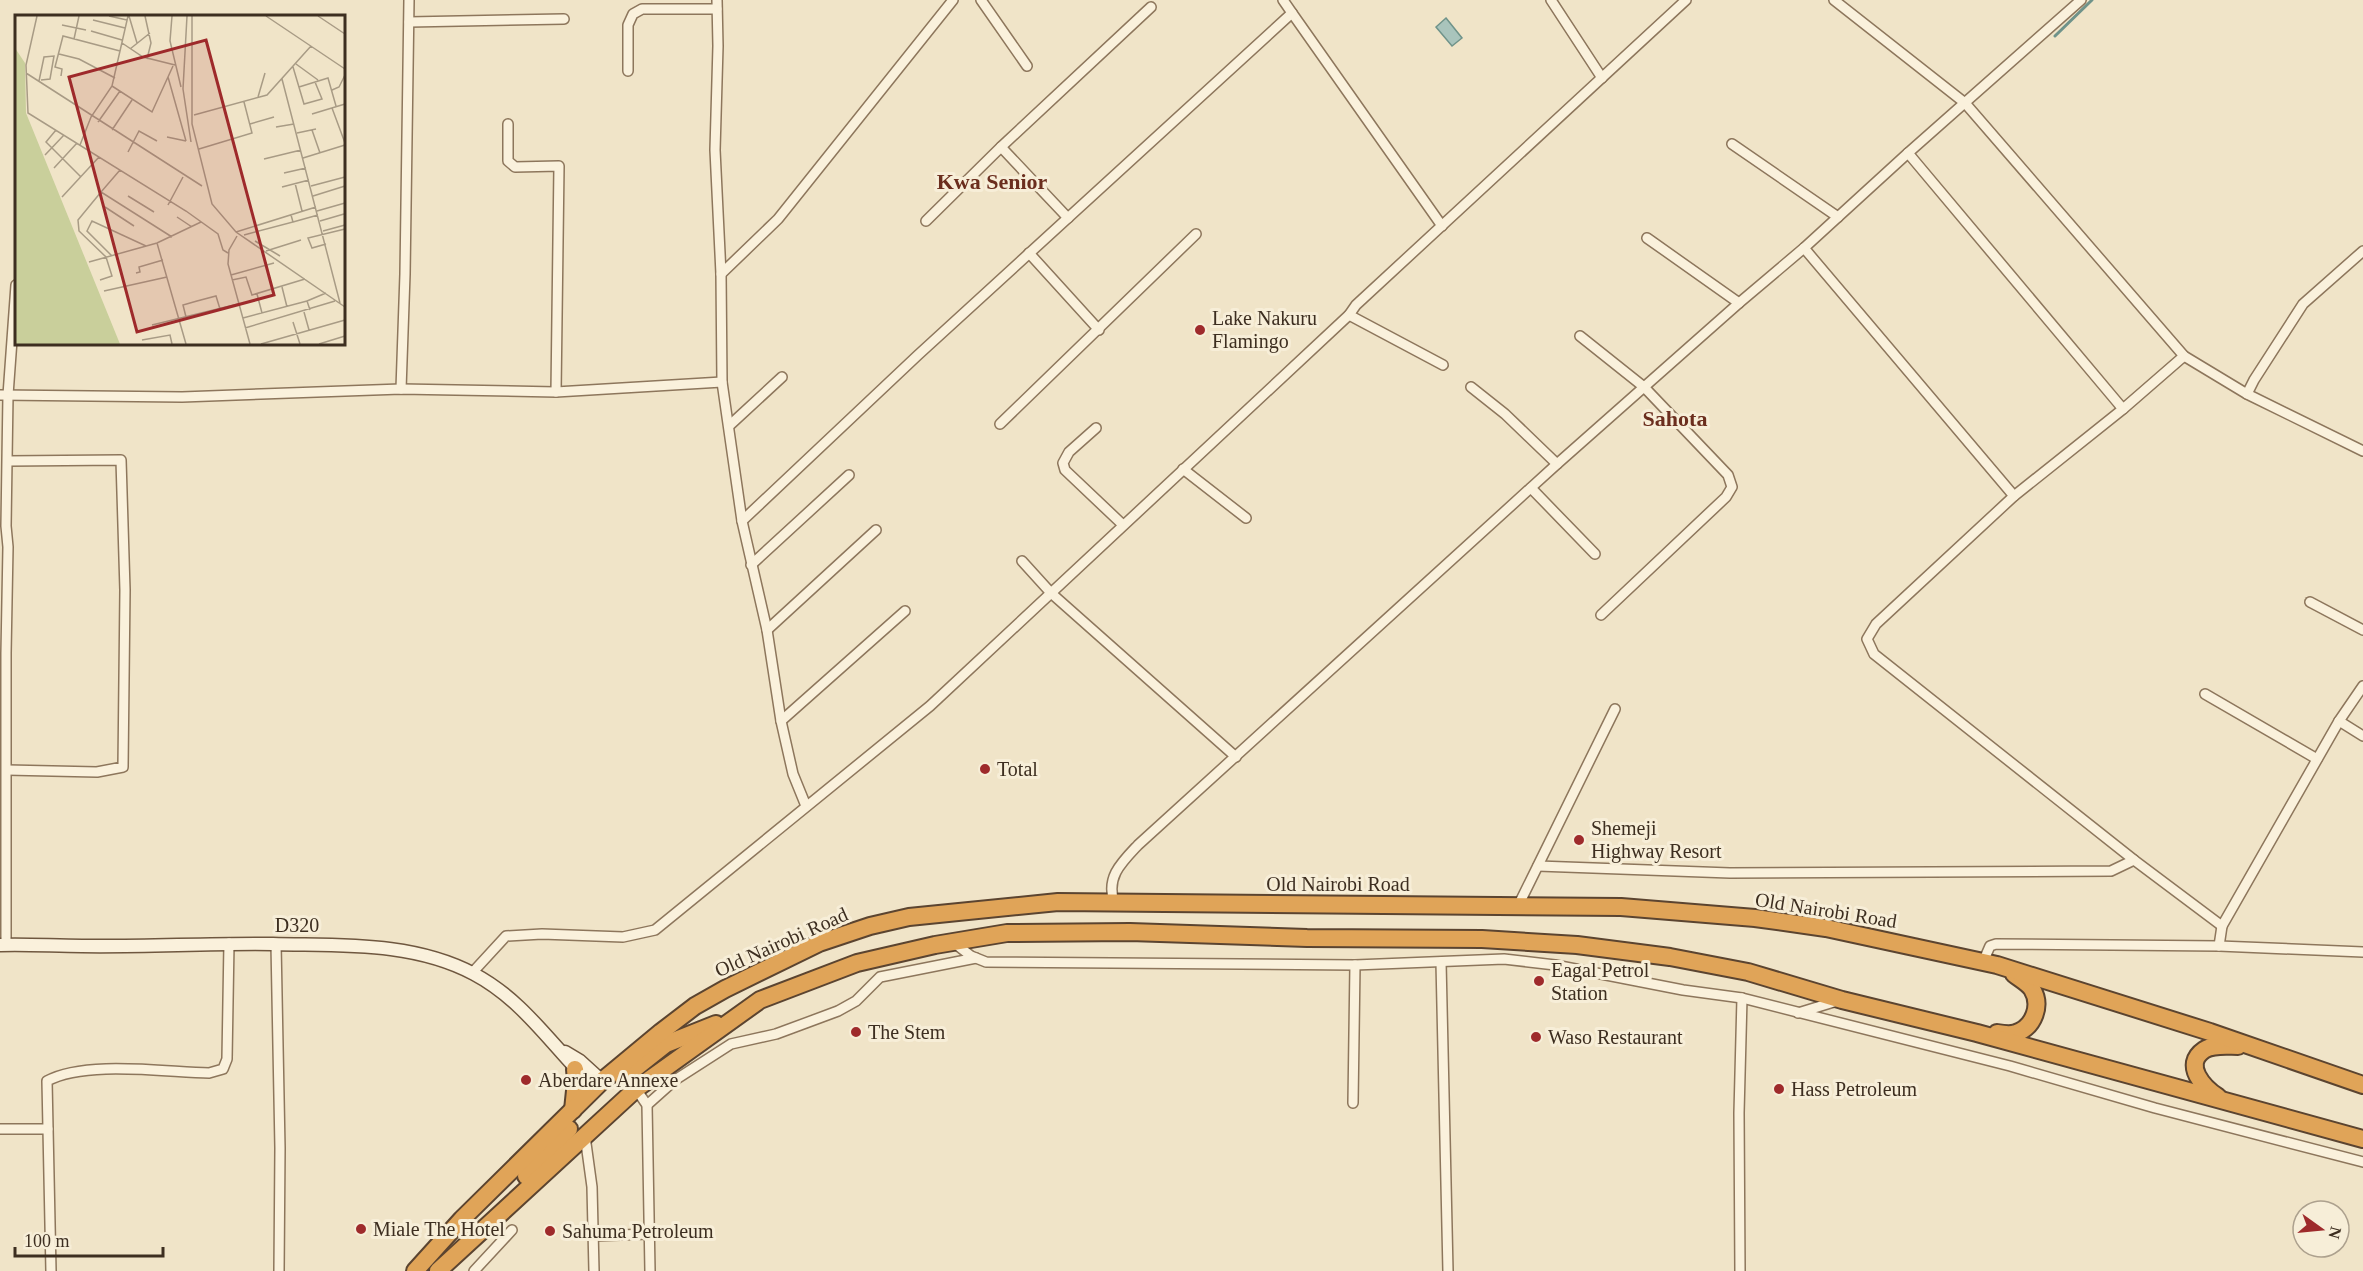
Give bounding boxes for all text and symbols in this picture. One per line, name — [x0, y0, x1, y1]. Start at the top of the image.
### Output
inset map — [15, 15, 345, 345]
district label: Kwa Senior — [937, 169, 1048, 194]
place label: Lake Nakuru Flamingo — [1212, 307, 1317, 353]
marker: Lake Nakuru Flamingo — [1193, 323, 1207, 337]
district label: Sahota — [1643, 406, 1707, 431]
place label: Total — [997, 758, 1038, 780]
marker: Total — [978, 762, 992, 776]
place label: Shemeji Highway Resort — [1591, 817, 1722, 863]
marker: Shemeji Highway Resort — [1572, 833, 1586, 847]
street label: Old Nairobi Road — [1266, 873, 1410, 895]
street label: Old Nairobi Road — [1754, 888, 1898, 932]
street label: Old Nairobi Road — [711, 903, 851, 981]
street label: D320 — [275, 914, 319, 936]
place label: Eagal Petrol Station — [1551, 959, 1650, 1004]
marker: Eagal Petrol Station — [1532, 974, 1546, 988]
place label: The Stem — [868, 1021, 946, 1043]
marker: The Stem — [849, 1025, 863, 1039]
place label: Waso Restaurant — [1548, 1026, 1683, 1048]
marker: Waso Restaurant — [1529, 1030, 1543, 1044]
place label: Aberdare Annexe — [538, 1069, 679, 1091]
marker: Aberdare Annexe — [519, 1073, 533, 1087]
place label: Hass Petroleum — [1791, 1078, 1918, 1100]
marker: Hass Petroleum — [1772, 1082, 1786, 1096]
north arrow — [2291, 1199, 2351, 1259]
place label: Miale The Hotel — [373, 1218, 505, 1240]
scale bar — [15, 1220, 164, 1258]
place label: Sahuma Petroleum — [562, 1220, 714, 1242]
marker: Miale The Hotel — [354, 1222, 368, 1236]
marker: Sahuma Petroleum — [543, 1224, 557, 1238]
text: N — [2325, 1225, 2345, 1241]
text: 100 m — [24, 1231, 70, 1251]

